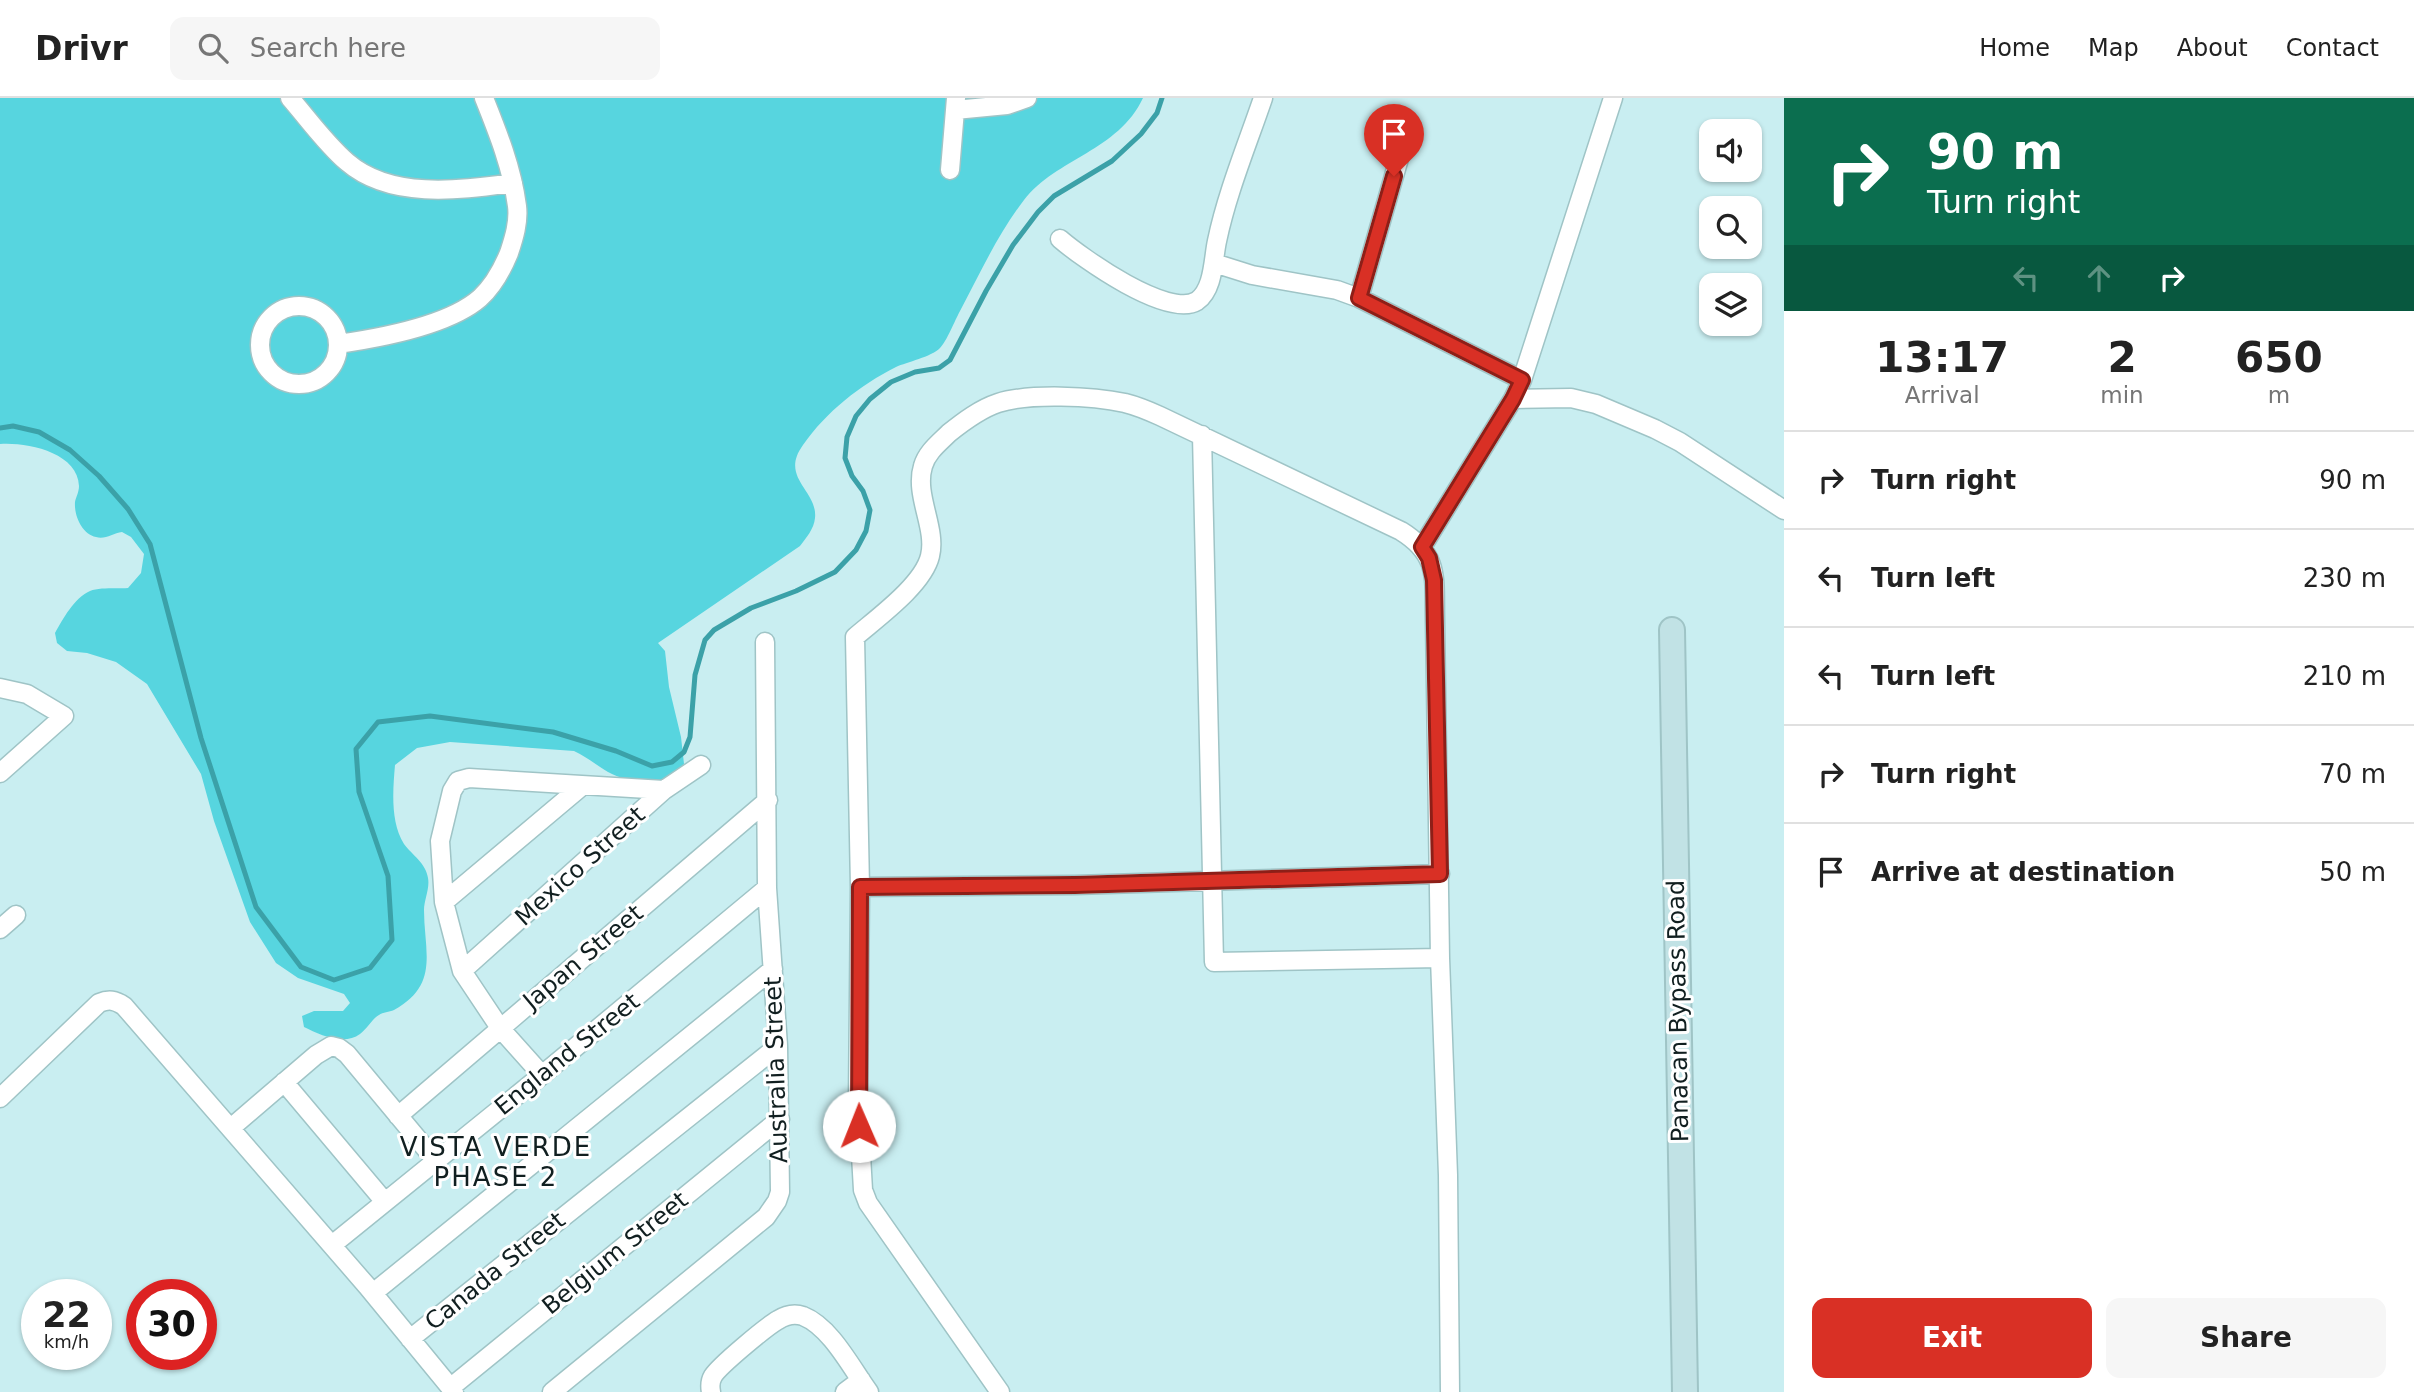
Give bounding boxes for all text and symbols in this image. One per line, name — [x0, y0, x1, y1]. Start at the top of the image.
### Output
search box — [170, 17, 660, 80]
text: Drivr — [35, 29, 128, 68]
icon: search — [194, 29, 232, 67]
text: Search here — [250, 33, 406, 63]
text: Home — [1979, 34, 2050, 62]
text: Map — [2088, 34, 2139, 62]
text: About — [2177, 34, 2248, 62]
text: Contact — [2286, 34, 2379, 62]
pin — [1364, 104, 1424, 176]
icon: arrive — [1375, 115, 1413, 153]
map controls — [1699, 119, 1762, 336]
button: sound — [1699, 119, 1762, 182]
text: 90 m — [1927, 124, 2063, 181]
icon: right — [1812, 126, 1903, 217]
text: Turn right — [1927, 183, 2080, 221]
button: search — [1699, 196, 1762, 259]
icon: left — [2007, 259, 2045, 297]
icon: ahead — [2080, 259, 2118, 297]
icon: right — [2153, 259, 2191, 297]
button: layers — [1699, 273, 1762, 336]
text: 13:17 — [1875, 333, 2009, 382]
text: 2 — [2107, 333, 2137, 382]
text: 650 — [2235, 333, 2323, 382]
text: Arrival — [1905, 382, 1980, 408]
text: min — [2100, 382, 2144, 408]
text: m — [2268, 382, 2290, 408]
icon: right — [1812, 461, 1850, 499]
text: Turn right — [1871, 465, 2016, 495]
text: 90 m — [2319, 465, 2386, 495]
icon: left — [1812, 559, 1850, 597]
text: Turn left — [1871, 563, 1995, 593]
text: 230 m — [2303, 563, 2386, 593]
icon: left — [1812, 657, 1850, 695]
text: Turn left — [1871, 661, 1995, 691]
text: 210 m — [2303, 661, 2386, 691]
icon: right — [1812, 755, 1850, 793]
text: Turn right — [1871, 759, 2016, 789]
text: 70 m — [2319, 759, 2386, 789]
street label: Mexico Street — [510, 801, 650, 931]
icon: arrive — [1812, 853, 1850, 891]
text: Arrive at destination — [1871, 857, 2175, 887]
text: 50 m — [2319, 857, 2386, 887]
street label: Panacan Bypass Road — [1662, 880, 1694, 1142]
street label: Japan Street — [516, 899, 648, 1016]
street label: Australia Street — [759, 976, 793, 1164]
street label: England Street — [489, 987, 645, 1121]
position arrow — [822, 1089, 896, 1163]
district label: VISTA VERDE PHASE 2 — [400, 1132, 592, 1192]
street label: Belgium Street — [537, 1186, 693, 1320]
street label: Canada Street — [419, 1206, 571, 1336]
speed limit sign: 30 — [126, 1279, 217, 1370]
text: 22 — [42, 1295, 91, 1335]
button: Exit — [1812, 1298, 2092, 1378]
button: Share — [2106, 1298, 2386, 1378]
text: km/h — [44, 1331, 89, 1352]

